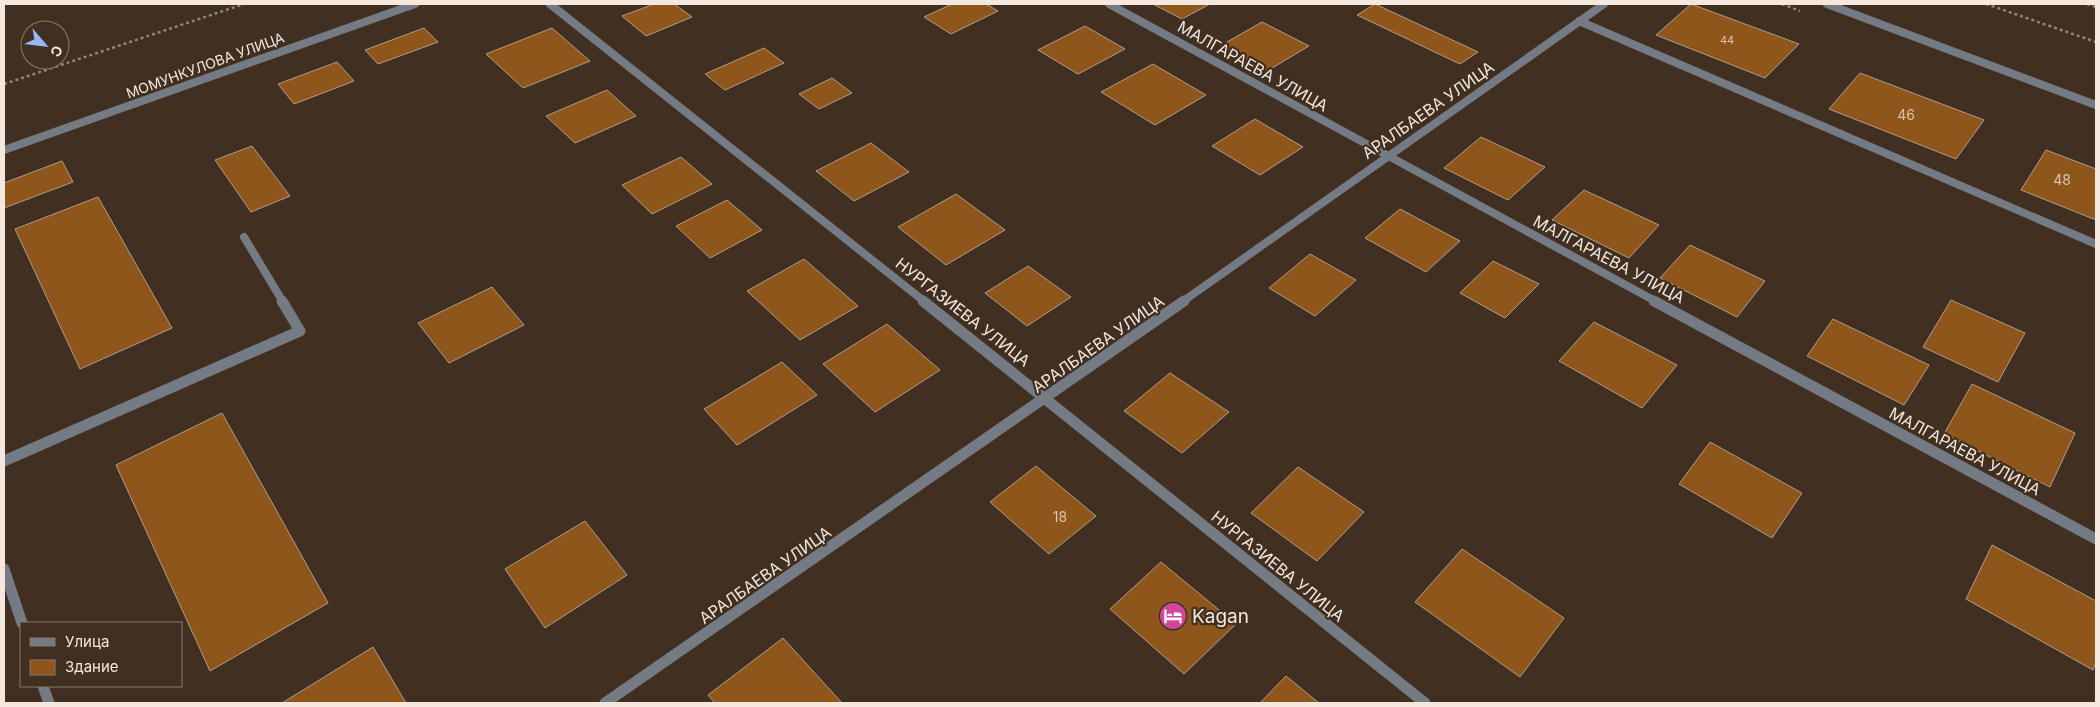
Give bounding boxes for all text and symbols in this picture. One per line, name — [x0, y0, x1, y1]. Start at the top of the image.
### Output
street label: МАЛГАРАЕВА УЛИЦА — [1174, 16, 1332, 116]
north arrow — [20, 20, 70, 70]
street label: МОМУНКУЛОВА УЛИЦА — [124, 28, 287, 102]
house number: 44 — [1720, 33, 1734, 47]
text: С — [47, 43, 67, 60]
street label: АРАЛБАЕВА УЛИЦА — [1358, 57, 1498, 163]
house number: 46 — [1897, 106, 1915, 123]
house number: 48 — [2053, 171, 2071, 188]
street label: МАЛГАРАЕВА УЛИЦА — [1530, 211, 1688, 307]
street label: НУРГАЗИЕВА УЛИЦА — [892, 253, 1034, 371]
street label: АРАЛБАЕВА УЛИЦА — [1028, 291, 1168, 397]
street label: МАЛГАРАЕВА УЛИЦА — [1886, 403, 2044, 499]
street label: НУРГАЗИЕВА УЛИЦА — [1207, 506, 1349, 626]
house number: 18 — [1053, 508, 1067, 525]
street label: АРАЛБАЕВА УЛИЦА — [695, 522, 835, 628]
hotel icon: Kagan — [1158, 601, 1188, 631]
place label: Kagan — [1192, 605, 1249, 628]
legend — [20, 622, 182, 687]
text: Улица — [65, 632, 109, 651]
text: Здание — [65, 657, 119, 676]

